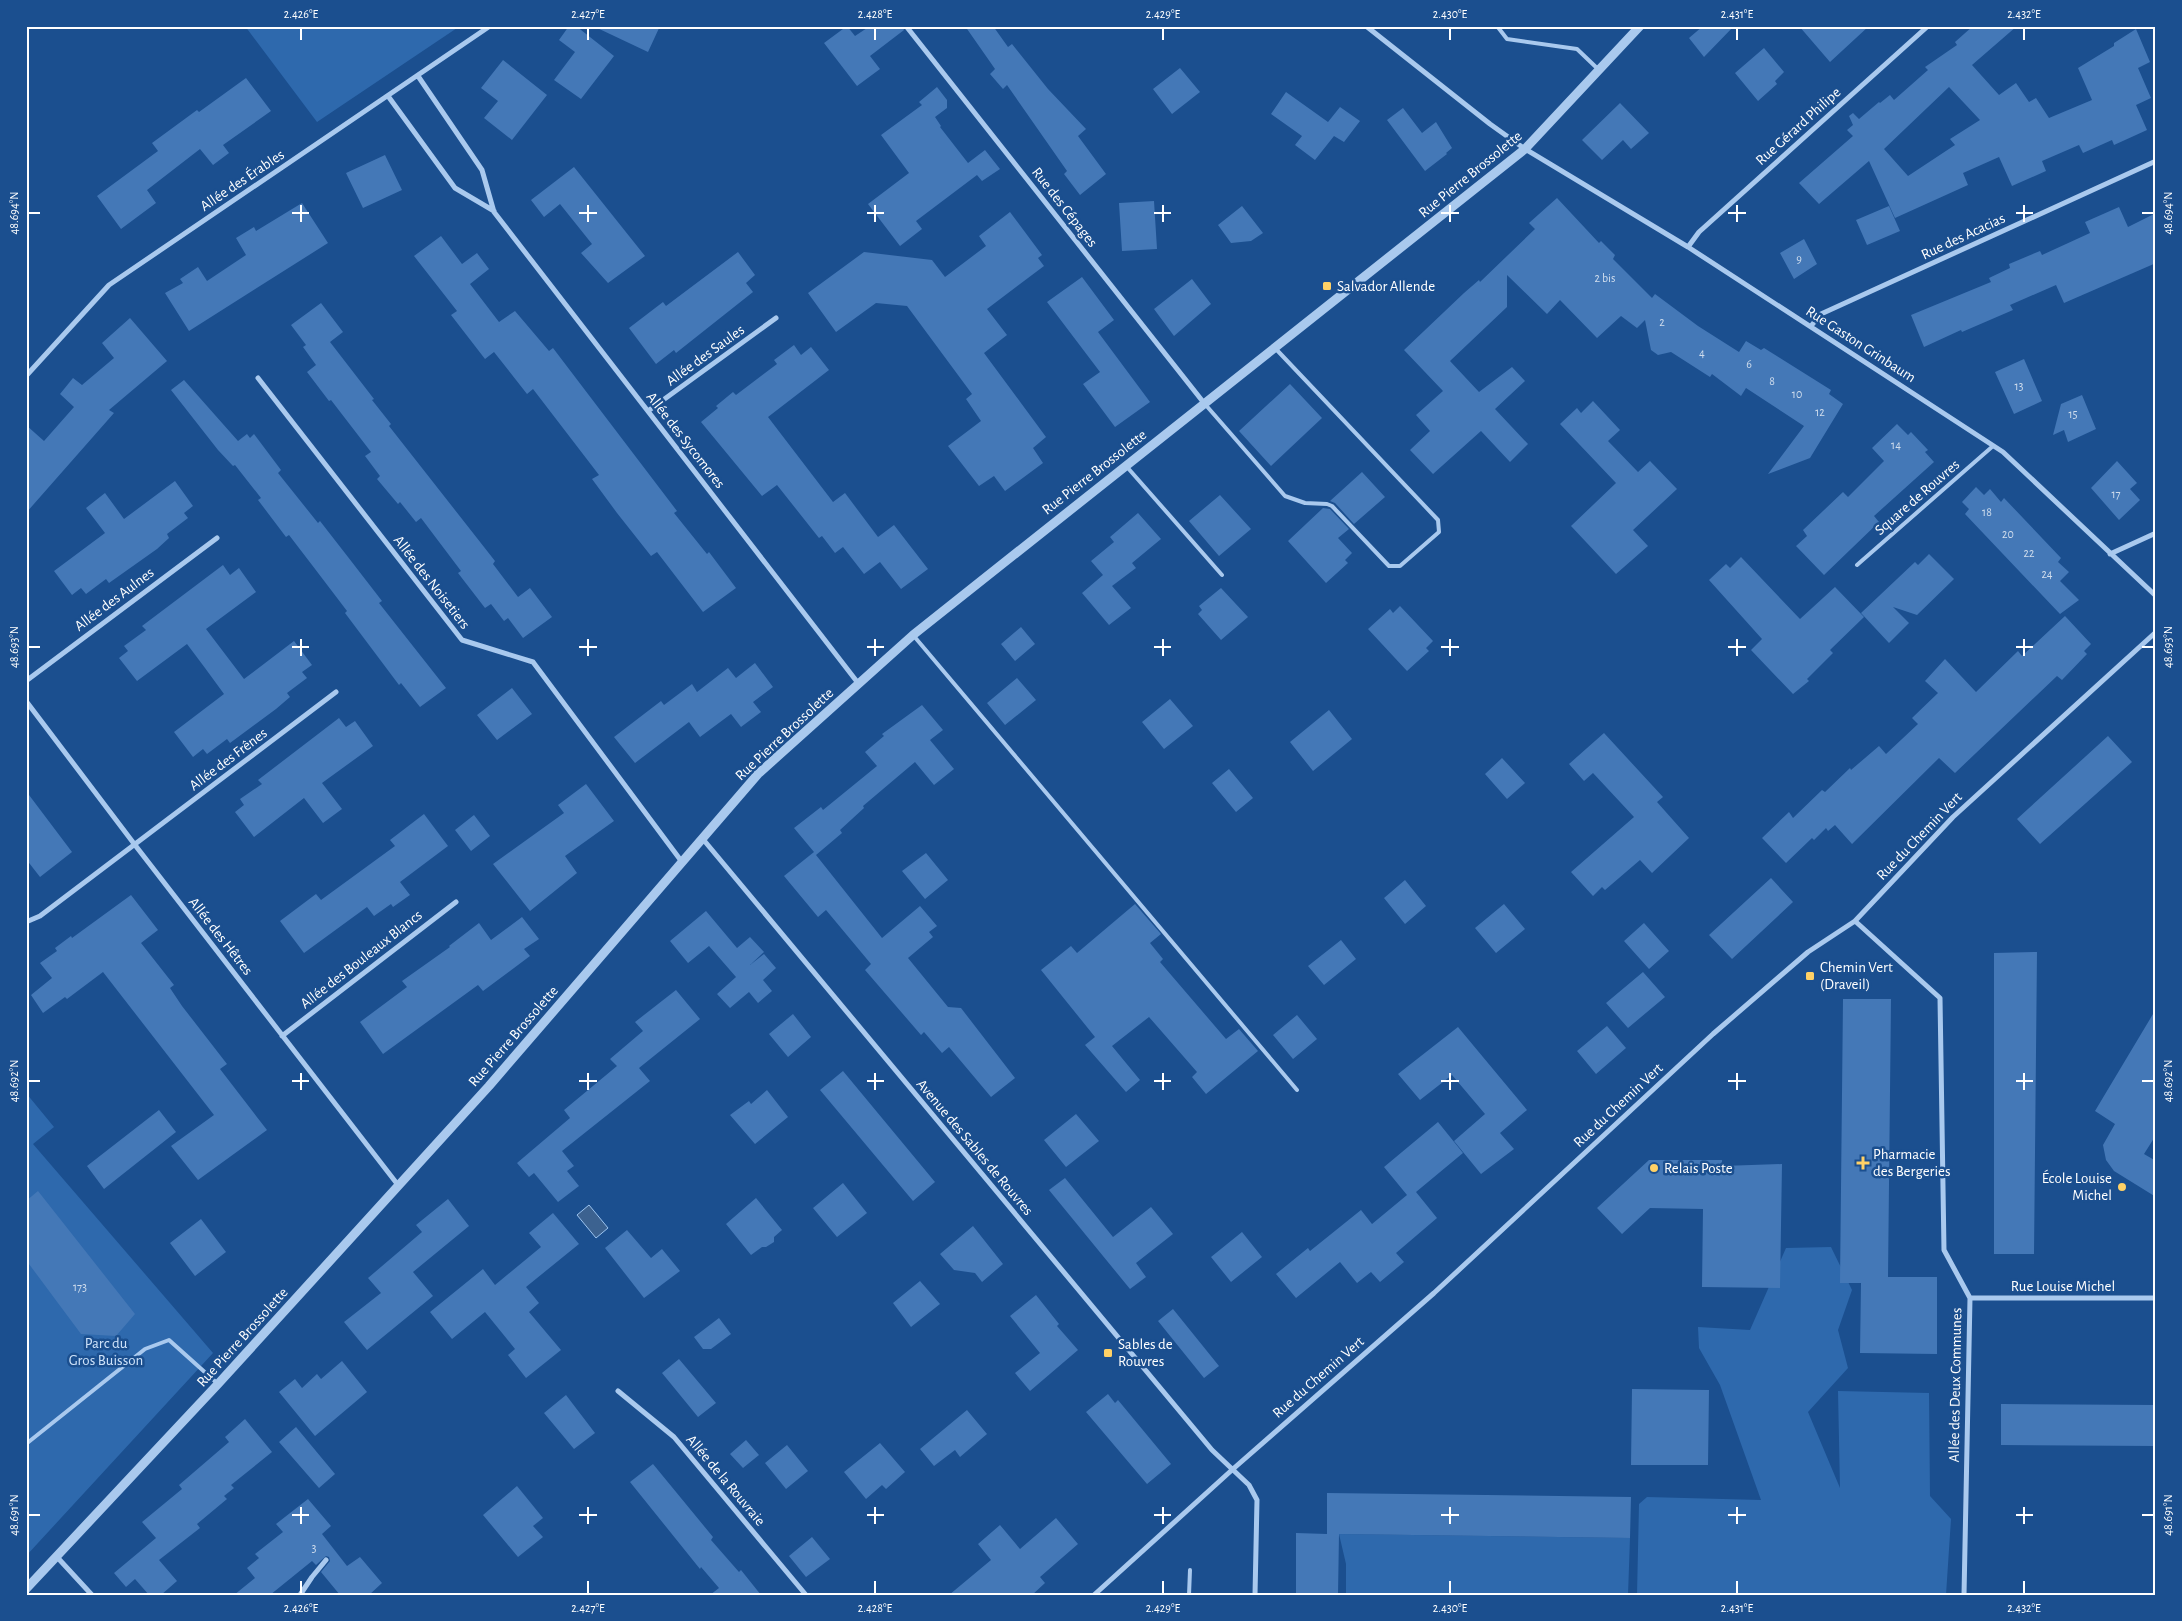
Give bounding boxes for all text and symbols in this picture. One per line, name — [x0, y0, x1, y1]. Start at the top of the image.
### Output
text: 2.426°E — [284, 8, 318, 20]
text: 2.427°E — [571, 8, 605, 20]
text: 2.428°E — [858, 8, 892, 20]
text: 2.429°E — [1146, 8, 1180, 20]
text: 2.430°E — [1433, 8, 1467, 20]
text: 2.431°E — [1721, 8, 1753, 20]
text: 2.432°E — [2007, 8, 2041, 20]
street label: Rue Gérard Philipe — [1753, 85, 1844, 168]
street label: Rue Pierre Brossolette — [1416, 128, 1525, 220]
street label: Allée des Érables — [196, 145, 287, 214]
street label: Rue des Cépages — [1029, 165, 1100, 250]
text: 48.694°N — [8, 192, 20, 234]
text: 48.694°N — [2162, 192, 2174, 234]
street label: Rue des Acacias — [1919, 211, 2007, 262]
house number: 9 — [1796, 253, 1802, 265]
house number: 2 bis — [1595, 272, 1615, 284]
place label: Salvador Allende — [1337, 279, 1435, 294]
marker: Salvador Allende — [1321, 280, 1333, 292]
street label: Rue Gaston Grinbaum — [1803, 303, 1918, 385]
house number: 2 — [1659, 316, 1665, 328]
street label: Allée des Saules — [663, 322, 747, 389]
house number: 4 — [1699, 347, 1705, 359]
house number: 6 — [1746, 358, 1752, 370]
house number: 8 — [1769, 375, 1775, 387]
house number: 13 — [2014, 380, 2024, 392]
house number: 10 — [1792, 388, 1802, 400]
street label: Allée des Sycomores — [644, 389, 728, 491]
house number: 12 — [1815, 406, 1825, 418]
house number: 15 — [2068, 408, 2078, 420]
street label: Rue Pierre Brossolette — [1039, 427, 1149, 518]
house number: 14 — [1891, 439, 1901, 451]
street label: Square de Rouvres — [1872, 457, 1962, 538]
house number: 17 — [2111, 488, 2121, 500]
house number: 18 — [1982, 506, 1992, 518]
house number: 20 — [2002, 528, 2014, 540]
street label: Allée des Noisetiers — [391, 533, 473, 632]
house number: 22 — [2024, 547, 2035, 559]
street label: Allée des Aulnes — [72, 565, 157, 634]
house number: 24 — [2041, 568, 2053, 580]
text: 48.693°N — [8, 626, 20, 668]
text: 48.693°N — [2162, 626, 2174, 668]
street label: Rue Pierre Brossolette — [732, 685, 836, 783]
street label: Allée des Frênes — [187, 725, 270, 793]
street label: Rue du Chemin Vert — [1874, 789, 1965, 883]
street label: Allée des Hêtres — [186, 895, 255, 978]
street label: Allée des Bouleaux Blancs — [298, 907, 425, 1011]
place label: Chemin Vert (Draveil) — [1820, 960, 1893, 992]
marker: Chemin Vert (Draveil) — [1804, 970, 1816, 982]
street label: Rue Pierre Brossolette — [466, 983, 561, 1090]
text: 48.692°N — [8, 1060, 20, 1102]
street label: Rue du Chemin Vert — [1571, 1060, 1666, 1150]
text: 48.692°N — [2162, 1060, 2174, 1102]
street label: Avenue des Sables de Rouvres — [913, 1076, 1036, 1218]
place label: Pharmacie des Bergeries — [1873, 1147, 1951, 1179]
marker: Pharmacie des Bergeries — [1857, 1157, 1869, 1169]
place label: Relais Poste — [1664, 1161, 1733, 1176]
marker: Relais Poste — [1648, 1162, 1660, 1174]
place label: École Louise Michel — [2042, 1169, 2112, 1203]
marker: École Louise Michel — [2116, 1181, 2128, 1193]
street label: Rue Louise Michel — [2011, 1279, 2115, 1294]
house number: 173 — [73, 1281, 87, 1293]
street label: Rue Pierre Brossolette — [194, 1285, 291, 1390]
street label: Allée des Deux Communes — [1947, 1308, 1964, 1462]
street label: Rue du Chemin Vert — [1270, 1334, 1367, 1421]
park label: Parc du Gros Buisson — [69, 1336, 143, 1368]
place label: Sables de Rouvres — [1118, 1337, 1173, 1369]
marker: Sables de Rouvres — [1102, 1347, 1114, 1359]
street label: Allée de la Rouvraie — [683, 1432, 768, 1529]
text: 48.691°N — [8, 1494, 20, 1536]
text: 48.691°N — [2162, 1494, 2174, 1536]
house number: 3 — [312, 1542, 317, 1554]
text: 2.426°E — [284, 1602, 318, 1614]
text: 2.427°E — [571, 1602, 605, 1614]
text: 2.428°E — [858, 1602, 892, 1614]
text: 2.429°E — [1146, 1602, 1180, 1614]
text: 2.430°E — [1433, 1602, 1467, 1614]
text: 2.431°E — [1721, 1602, 1753, 1614]
text: 2.432°E — [2007, 1602, 2041, 1614]

